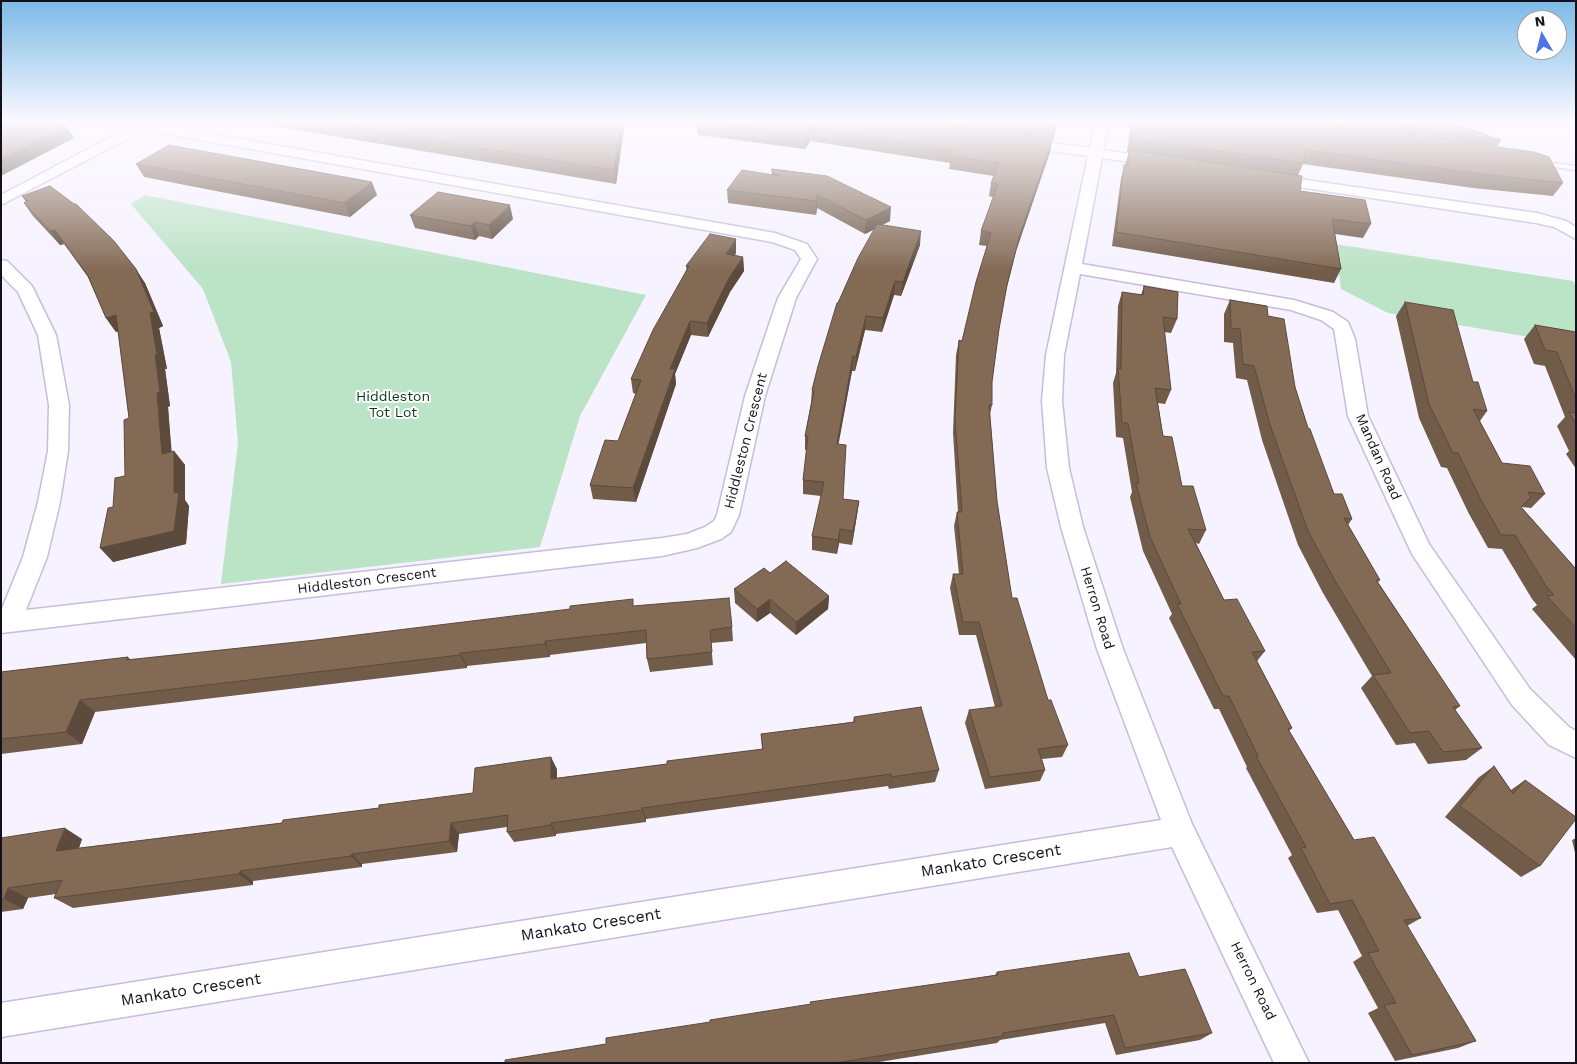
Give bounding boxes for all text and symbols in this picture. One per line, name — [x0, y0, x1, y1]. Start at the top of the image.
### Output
north arrow — [1517, 10, 1567, 60]
text: N — [1534, 12, 1546, 30]
street label: Hiddleston Crescent — [721, 371, 771, 511]
park label: Hiddleston Tot Lot — [356, 389, 430, 422]
street label: Mandan Road — [1351, 411, 1405, 503]
street label: Hiddleston Crescent — [297, 564, 437, 598]
street label: Herron Road — [1076, 565, 1118, 651]
street label: Mankato Crescent — [920, 840, 1062, 882]
street label: Mankato Crescent — [520, 904, 662, 946]
street label: Herron Road — [1227, 939, 1279, 1023]
street label: Mankato Crescent — [120, 969, 262, 1011]

